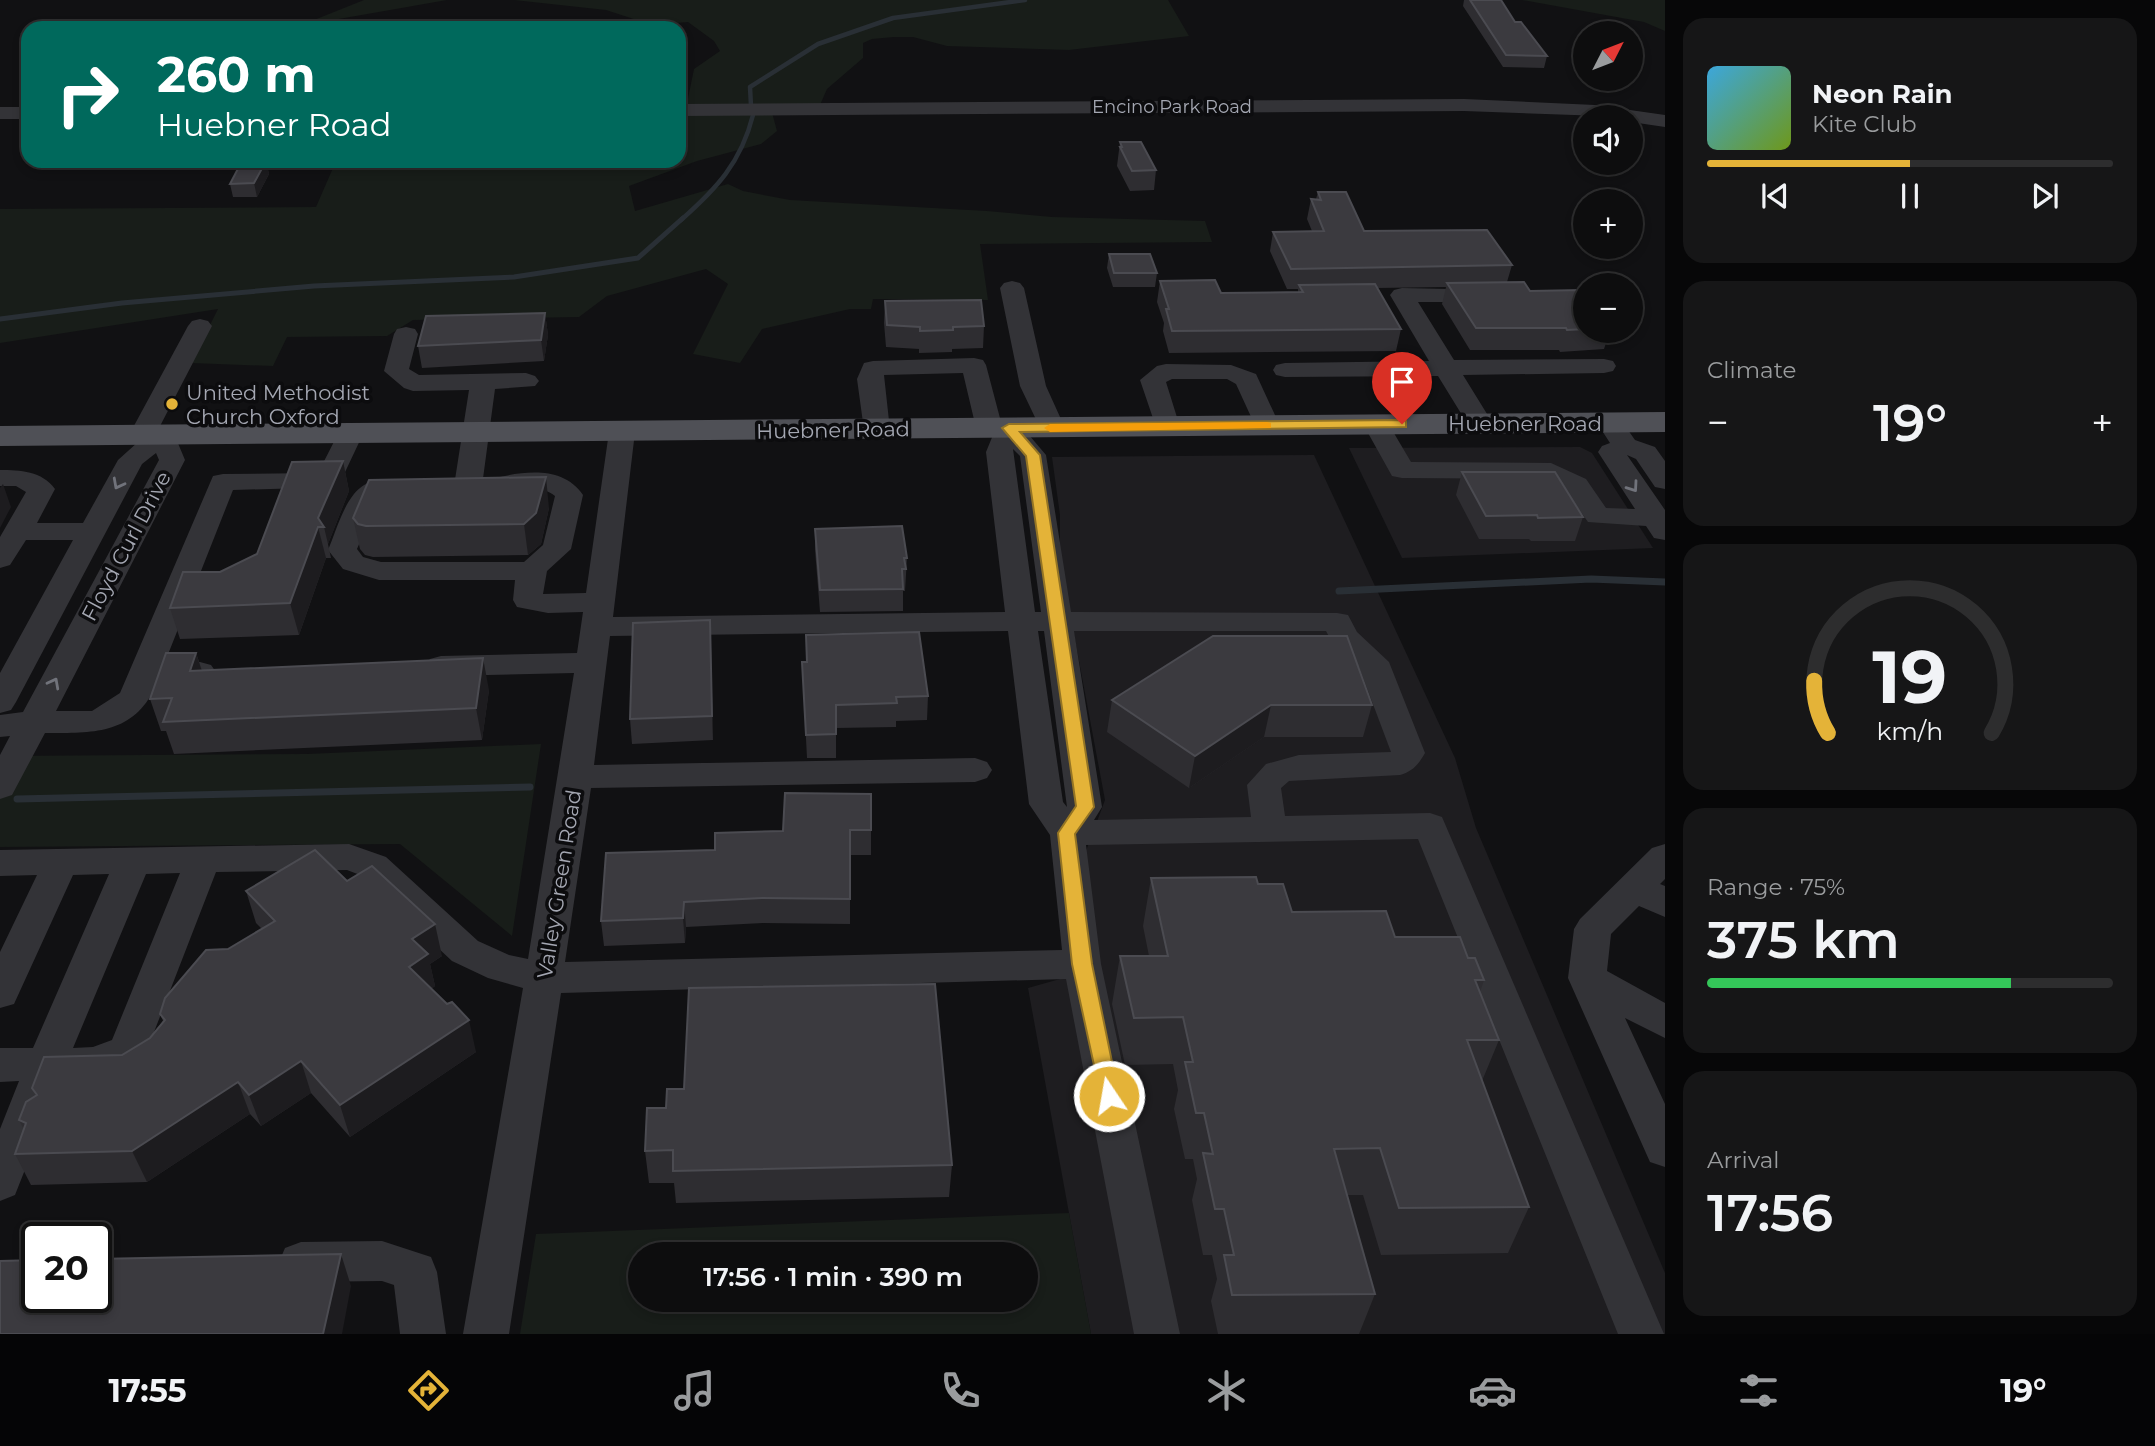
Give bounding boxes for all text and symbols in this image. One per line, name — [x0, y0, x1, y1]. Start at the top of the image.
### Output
north arrow — [1573, 21, 1643, 91]
map controls — [1573, 21, 1643, 343]
text: 260 m — [157, 45, 316, 104]
icon: right — [42, 49, 133, 140]
text: Neon Rain — [1812, 78, 1953, 110]
street label: Encino Park Road — [1092, 96, 1252, 118]
text: Huebner Road — [157, 105, 391, 144]
button: sound — [1573, 105, 1643, 175]
text: Kite Club — [1812, 110, 1917, 138]
icon: previous — [1756, 177, 1794, 215]
icon: pause — [1891, 177, 1929, 215]
icon: next — [2026, 177, 2064, 215]
button: + — [1573, 189, 1643, 259]
button: − — [1573, 273, 1643, 343]
pin — [1372, 352, 1432, 424]
text: Climate — [1707, 356, 1796, 384]
icon: arrive — [1383, 363, 1421, 401]
place label: United Methodist Church Oxford — [186, 380, 370, 429]
text: 19° — [1873, 391, 1947, 454]
marker: United Methodist Church Oxford — [164, 396, 180, 412]
text: − — [1707, 399, 1729, 446]
text: + — [2091, 399, 2113, 446]
street label: Huebner Road — [1448, 411, 1602, 436]
street label: Huebner Road — [756, 416, 910, 444]
street label: Floyd Curl Drive — [76, 467, 176, 625]
one-way arrow — [113, 477, 126, 489]
one-way arrow — [1625, 479, 1637, 492]
text: 19 — [1873, 633, 1947, 721]
one-way arrow — [46, 678, 60, 691]
text: km/h — [1877, 716, 1943, 746]
street label: Valley Green Road — [532, 788, 586, 980]
text: Range · 75% — [1707, 873, 1845, 901]
text: 375 km — [1707, 908, 1900, 971]
position arrow — [1072, 1059, 1146, 1133]
text: Arrival — [1707, 1146, 1780, 1174]
text: 17:56 — [1707, 1181, 1833, 1244]
speed limit sign: 20 — [21, 1222, 112, 1313]
text: 17:56 · 1 min · 390 m — [703, 1261, 963, 1293]
icon: directions — [404, 1366, 453, 1415]
icon: music — [670, 1366, 719, 1415]
icon: phone — [936, 1366, 985, 1415]
icon: climate — [1202, 1366, 1251, 1415]
icon: car — [1468, 1366, 1517, 1415]
icon: filters — [1734, 1366, 1783, 1415]
text: 17:55 — [109, 1371, 187, 1410]
text: 19° — [2000, 1371, 2046, 1410]

